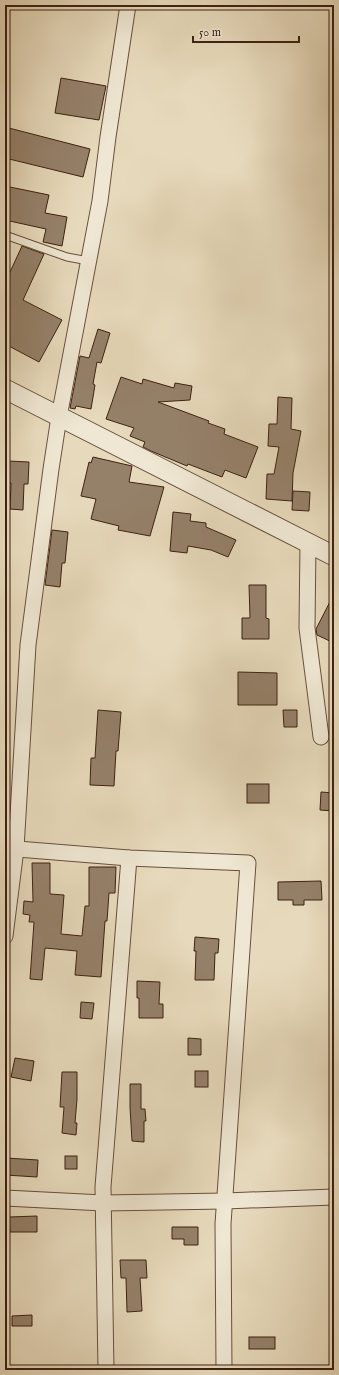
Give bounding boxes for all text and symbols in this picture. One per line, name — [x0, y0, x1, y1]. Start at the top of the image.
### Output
scale bar — [193, 18, 299, 44]
text: 50 m — [199, 25, 221, 40]

